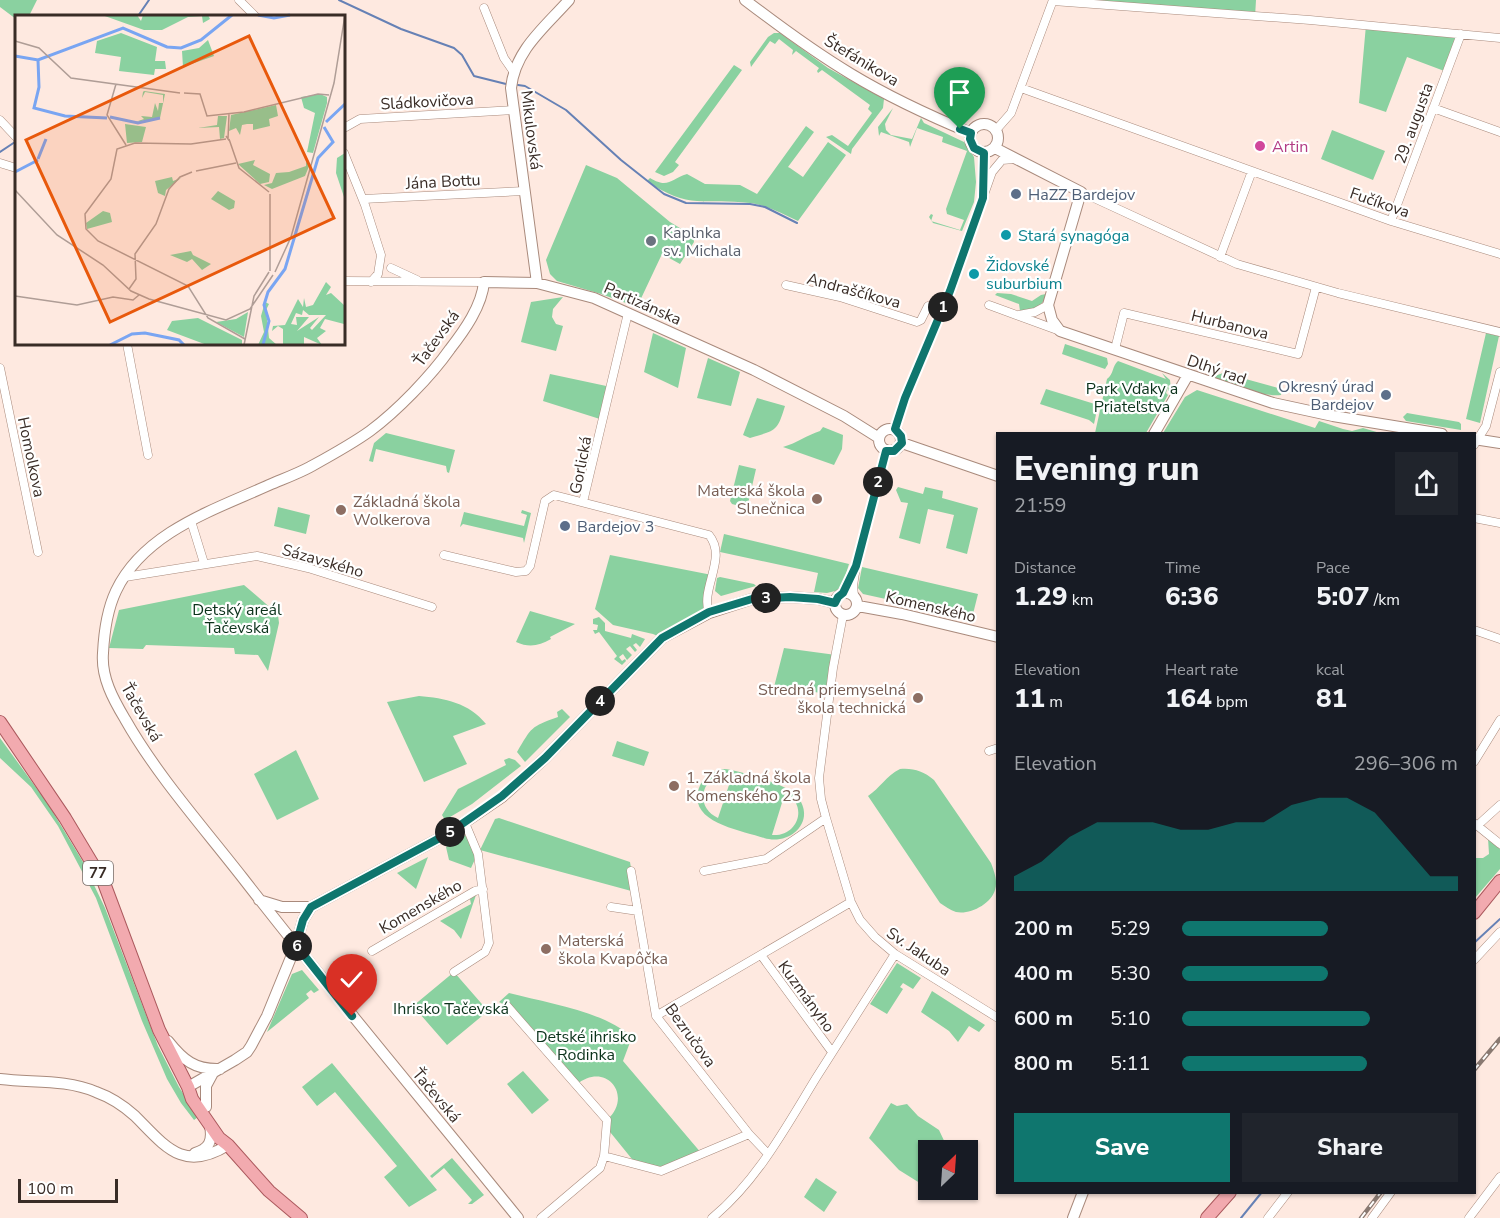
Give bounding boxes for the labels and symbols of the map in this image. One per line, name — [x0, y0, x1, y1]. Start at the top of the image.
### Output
inset map — [15, 15, 345, 345]
street label: Štefánikova — [820, 30, 903, 92]
pin — [934, 67, 985, 129]
street label: 29. augusta — [1389, 80, 1439, 167]
street label: Sládkovičova — [380, 89, 474, 115]
street label: Mikulovská — [515, 89, 547, 171]
place label: Artin — [1272, 136, 1308, 158]
marker: Artin — [1253, 139, 1267, 153]
street label: Jána Bottu — [404, 169, 481, 195]
street label: Fučíkova — [1347, 182, 1413, 223]
place label: HaZZ Bardejov — [1028, 184, 1136, 206]
marker: HaZZ Bardejov — [1009, 187, 1023, 201]
place label: Kaplnka sv. Michala — [663, 222, 741, 262]
place label: Stará synagóga — [1018, 225, 1130, 247]
marker: Stará synagóga — [999, 228, 1013, 242]
marker: Kaplnka sv. Michala — [644, 234, 658, 248]
place label: Židovské suburbium — [986, 255, 1062, 295]
marker: Židovské suburbium — [967, 267, 981, 281]
street label: Andraščíkova — [804, 268, 903, 314]
street label: Partizánska — [600, 277, 685, 331]
pin: 1 — [928, 292, 958, 322]
street label: Hurbanova — [1189, 305, 1271, 345]
street label: Ťačevská — [409, 306, 465, 371]
street label: Dlhý rad — [1184, 350, 1249, 390]
place label: Okresný úrad Bardejov — [1278, 376, 1375, 416]
park label: Park Vďaky a Priateľstva — [1086, 378, 1178, 418]
marker: Okresný úrad Bardejov — [1379, 388, 1393, 402]
street label: Homolkova — [12, 415, 50, 499]
street label: Gorlická — [565, 434, 597, 496]
pin: 2 — [863, 467, 893, 497]
place label: Materská škola Slnečnica — [697, 480, 805, 520]
place label: Základná škola Wolkerova — [353, 491, 461, 531]
marker: Materská škola Slnečnica — [810, 492, 824, 506]
marker: Základná škola Wolkerova — [334, 503, 348, 517]
place label: Bardejov 3 — [577, 516, 654, 538]
marker: Bardejov 3 — [558, 519, 572, 533]
street label: Sázavského — [279, 539, 366, 583]
pin: 3 — [751, 583, 781, 613]
street label: Komenského — [883, 586, 978, 628]
park label: Detský areál Ťačevská — [192, 599, 282, 639]
street label: Ťačevská — [115, 679, 167, 746]
place label: Stredná priemyselná škola technická — [758, 679, 906, 719]
pin: 4 — [585, 686, 615, 716]
marker: Stredná priemyselná škola technická — [911, 691, 925, 705]
place label: 1. Základná škola Komenského 23 — [686, 767, 811, 807]
marker: 1. Základná škola Komenského 23 — [667, 779, 681, 793]
pin: 5 — [435, 817, 465, 847]
road number: 77 — [83, 861, 113, 885]
street label: Komenského — [375, 874, 466, 939]
street label: Sv. Jakuba — [882, 922, 955, 981]
place label: Materská škola Kvapôčka — [558, 930, 668, 970]
pin: 6 — [282, 931, 312, 961]
marker: Materská škola Kvapôčka — [539, 942, 553, 956]
pin — [326, 954, 377, 1016]
street label: Kuzmányho — [773, 956, 840, 1037]
park label: Ihrisko Tačevská — [393, 998, 509, 1020]
street label: Bezručova — [660, 999, 721, 1072]
park label: Detské ihrisko Rodinka — [536, 1026, 636, 1066]
street label: Ťačevská — [407, 1064, 465, 1128]
north arrow — [918, 1140, 978, 1200]
scale bar — [18, 1176, 118, 1204]

